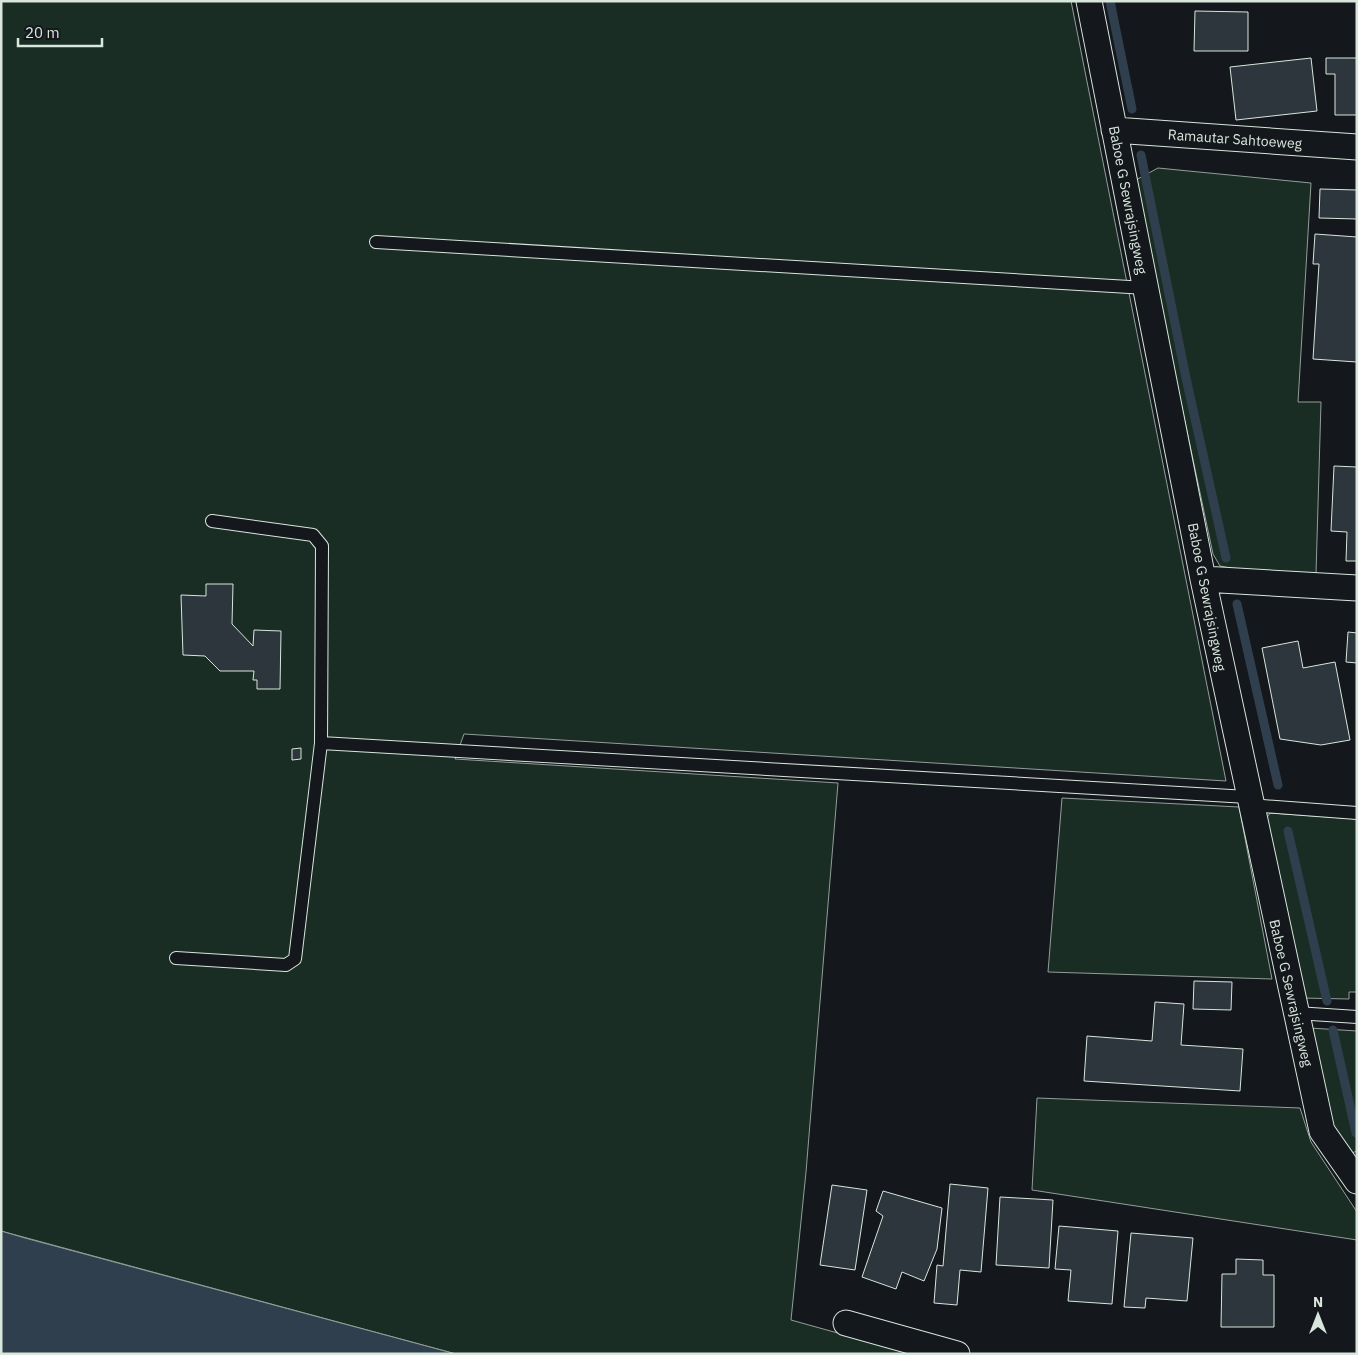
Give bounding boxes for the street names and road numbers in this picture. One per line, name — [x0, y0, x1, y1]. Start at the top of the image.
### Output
street label: Baboe G Sewrajsingweg — [1105, 124, 1151, 276]
street label: Ramautar Sahtoeweg — [1167, 125, 1303, 153]
street label: Baboe G Sewrajsingweg — [1184, 521, 1230, 673]
street label: Baboe G Sewrajsingweg — [1265, 918, 1317, 1069]

